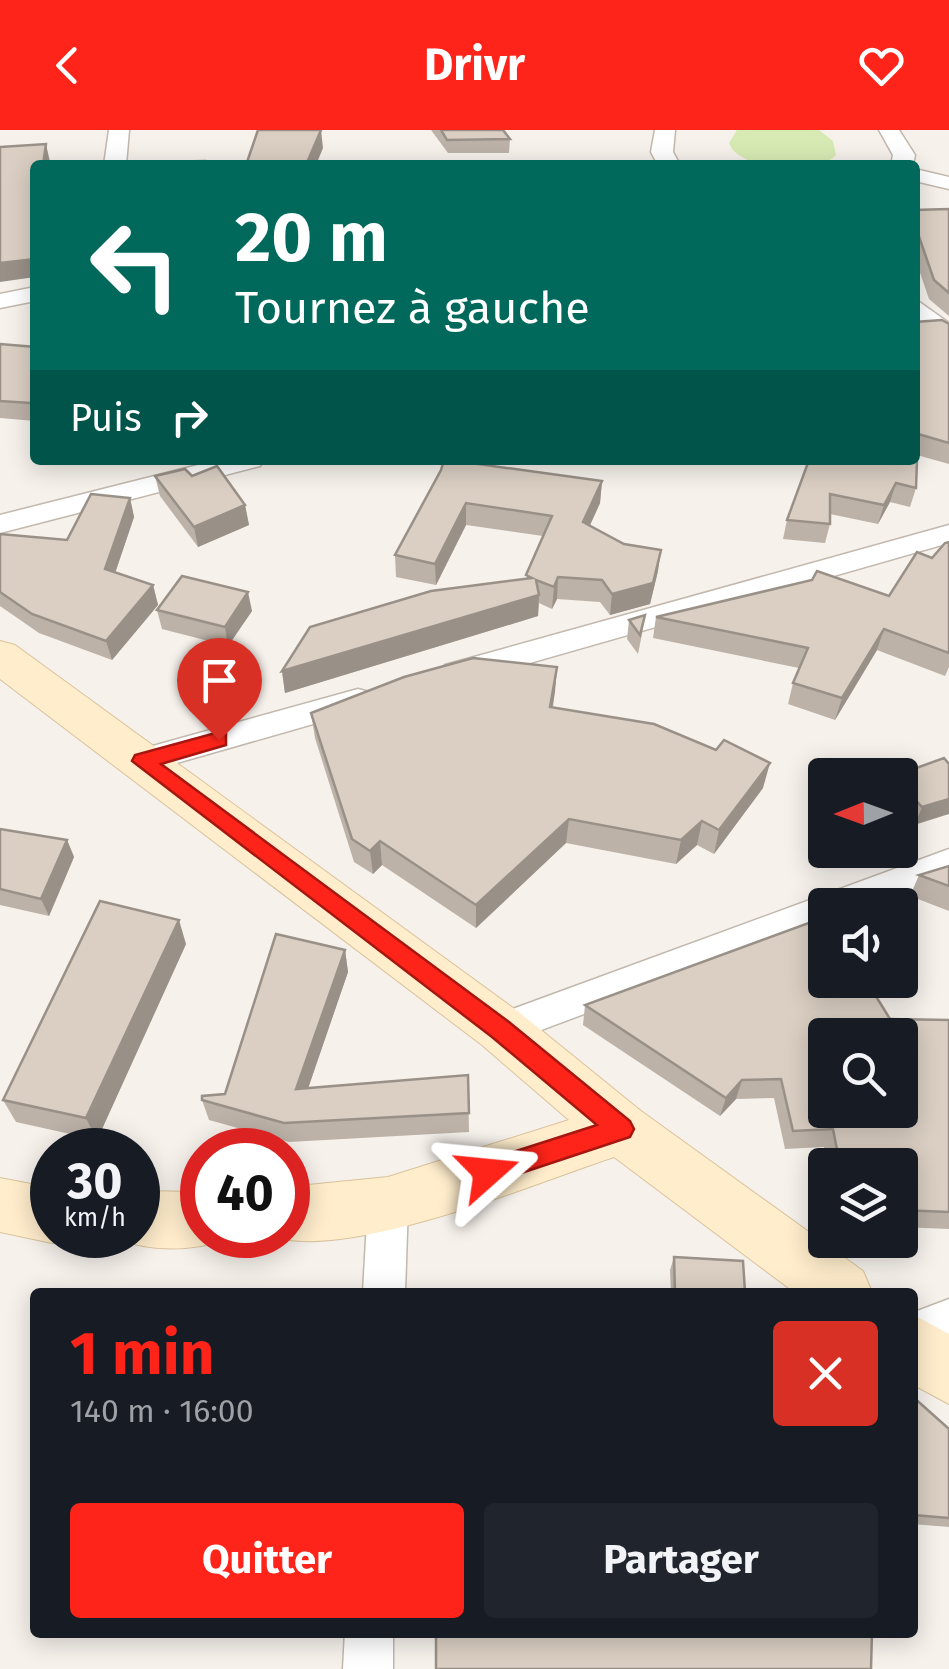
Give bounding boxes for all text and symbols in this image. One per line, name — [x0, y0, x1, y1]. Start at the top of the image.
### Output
icon: back — [40, 38, 95, 93]
text: Drivr — [424, 38, 525, 92]
icon: heart — [854, 38, 909, 93]
text: 20 m — [235, 196, 388, 280]
icon: left — [70, 200, 200, 330]
text: Tournez à gauche — [235, 281, 590, 335]
icon: right — [162, 390, 217, 445]
text: Puis — [70, 395, 142, 441]
pin — [177, 638, 262, 741]
icon: arrive — [192, 653, 247, 708]
north arrow — [808, 758, 918, 868]
map controls — [808, 758, 918, 1258]
button: sound — [808, 888, 918, 998]
button: search — [808, 1018, 918, 1128]
position arrow — [436, 1120, 540, 1224]
speed limit sign: 40 — [180, 1128, 310, 1258]
button: layers — [808, 1148, 918, 1258]
text: 30 — [67, 1151, 123, 1211]
text: km/h — [64, 1203, 126, 1233]
text: 1 min — [70, 1318, 214, 1390]
button: close — [773, 1321, 878, 1426]
text: 140 m · 16:00 — [70, 1392, 254, 1430]
button: Quitter — [70, 1503, 464, 1618]
button: Partager — [484, 1503, 878, 1618]

